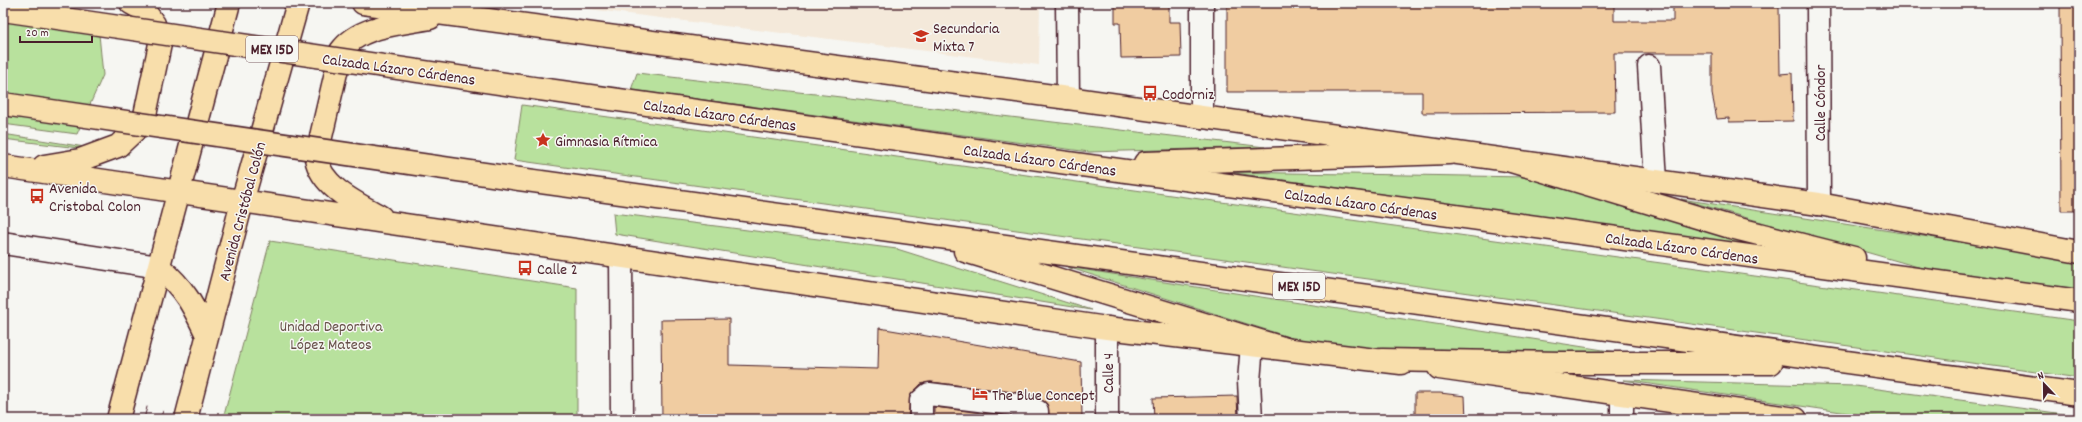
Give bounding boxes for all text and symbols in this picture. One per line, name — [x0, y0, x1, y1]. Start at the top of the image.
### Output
scale bar — [20, 18, 92, 44]
place label: Secundaria Mixta 7 — [933, 18, 1000, 59]
text: 20 m — [26, 25, 49, 42]
school or university icon: Secundaria Mixta 7 — [912, 27, 930, 45]
road number: MEX 15D — [246, 36, 298, 62]
street label: Calzada Lázaro Cárdenas — [321, 48, 477, 93]
street label: Calle Cóndor — [1810, 65, 1833, 141]
bus stop icon: Codorniz — [1141, 84, 1159, 102]
place label: Codorniz — [1162, 84, 1214, 107]
street label: Calzada Lázaro Cárdenas — [642, 94, 798, 139]
place icon: Gimnasia Rítmica — [534, 131, 552, 149]
place label: Gimnasia Rítmica — [555, 131, 658, 154]
street label: Calzada Lázaro Cárdenas — [962, 139, 1118, 184]
street label: Avenida Cristóbal Colón — [214, 140, 273, 284]
place label: Avenida Cristobal Colon — [49, 178, 141, 219]
street label: Calzada Lázaro Cárdenas — [1283, 183, 1439, 228]
bus stop icon: Avenida Cristobal Colon — [28, 187, 46, 205]
street label: Calzada Lázaro Cárdenas — [1604, 227, 1760, 272]
bus stop icon: Calle 2 — [516, 259, 534, 277]
place label: Calle 2 — [537, 259, 578, 282]
road number: MEX 15D — [1273, 273, 1325, 299]
park label: Unidad Deportiva López Mateos — [280, 316, 383, 357]
street label: Calle 4 — [1098, 353, 1121, 393]
north arrow — [2024, 364, 2064, 404]
text: N — [2035, 368, 2047, 385]
hotel icon: The Blue Concept — [971, 385, 989, 403]
place label: The Blue Concept — [992, 385, 1095, 408]

